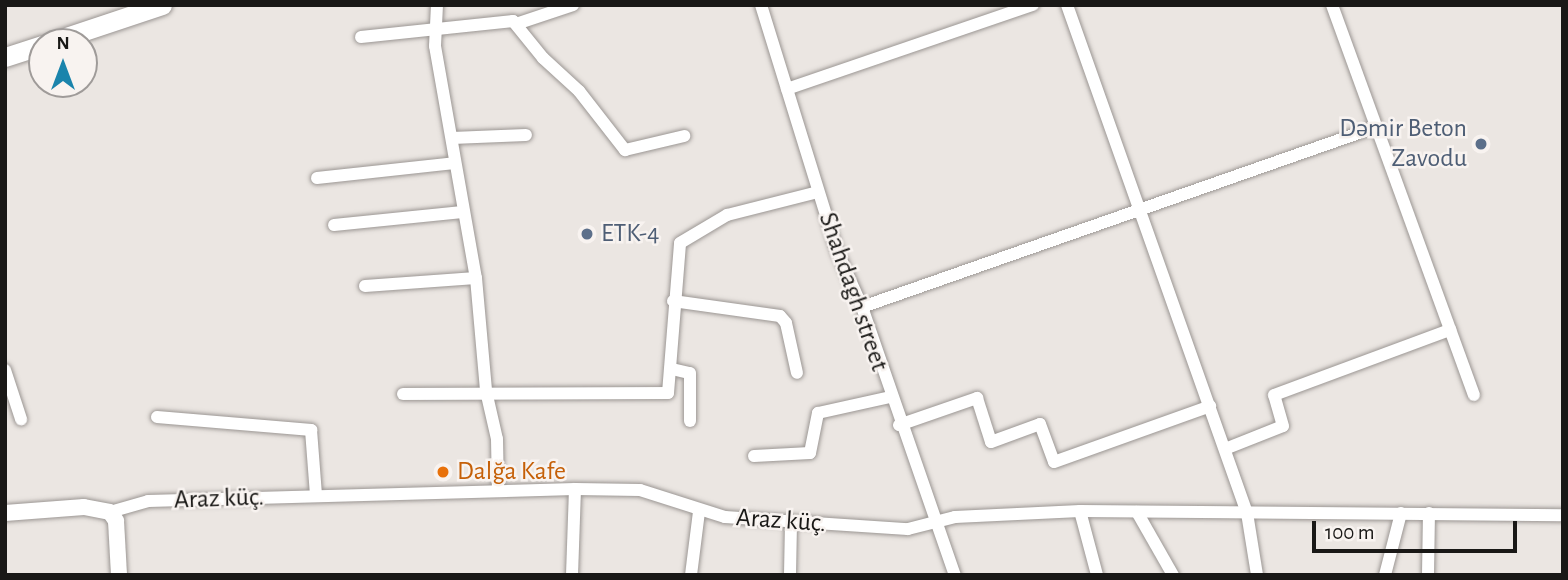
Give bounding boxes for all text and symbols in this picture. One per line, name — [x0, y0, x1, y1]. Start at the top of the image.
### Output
north arrow — [28, 28, 98, 98]
text: N — [56, 34, 70, 53]
place label: Dəmir Beton Zavodu — [1339, 113, 1467, 174]
marker: Dəmir Beton Zavodu — [1473, 136, 1489, 152]
street label: Shahdagh street — [811, 209, 895, 375]
place label: ETK-4 — [601, 218, 659, 250]
marker: ETK-4 — [579, 226, 595, 242]
place label: Dalğa Kafe — [457, 456, 566, 488]
marker: Dalğa Kafe — [435, 464, 451, 480]
street label: Araz küç. — [173, 482, 265, 516]
street label: Araz küç. — [735, 502, 827, 540]
scale bar — [1316, 506, 1521, 550]
text: 100 m — [1325, 522, 1375, 543]

